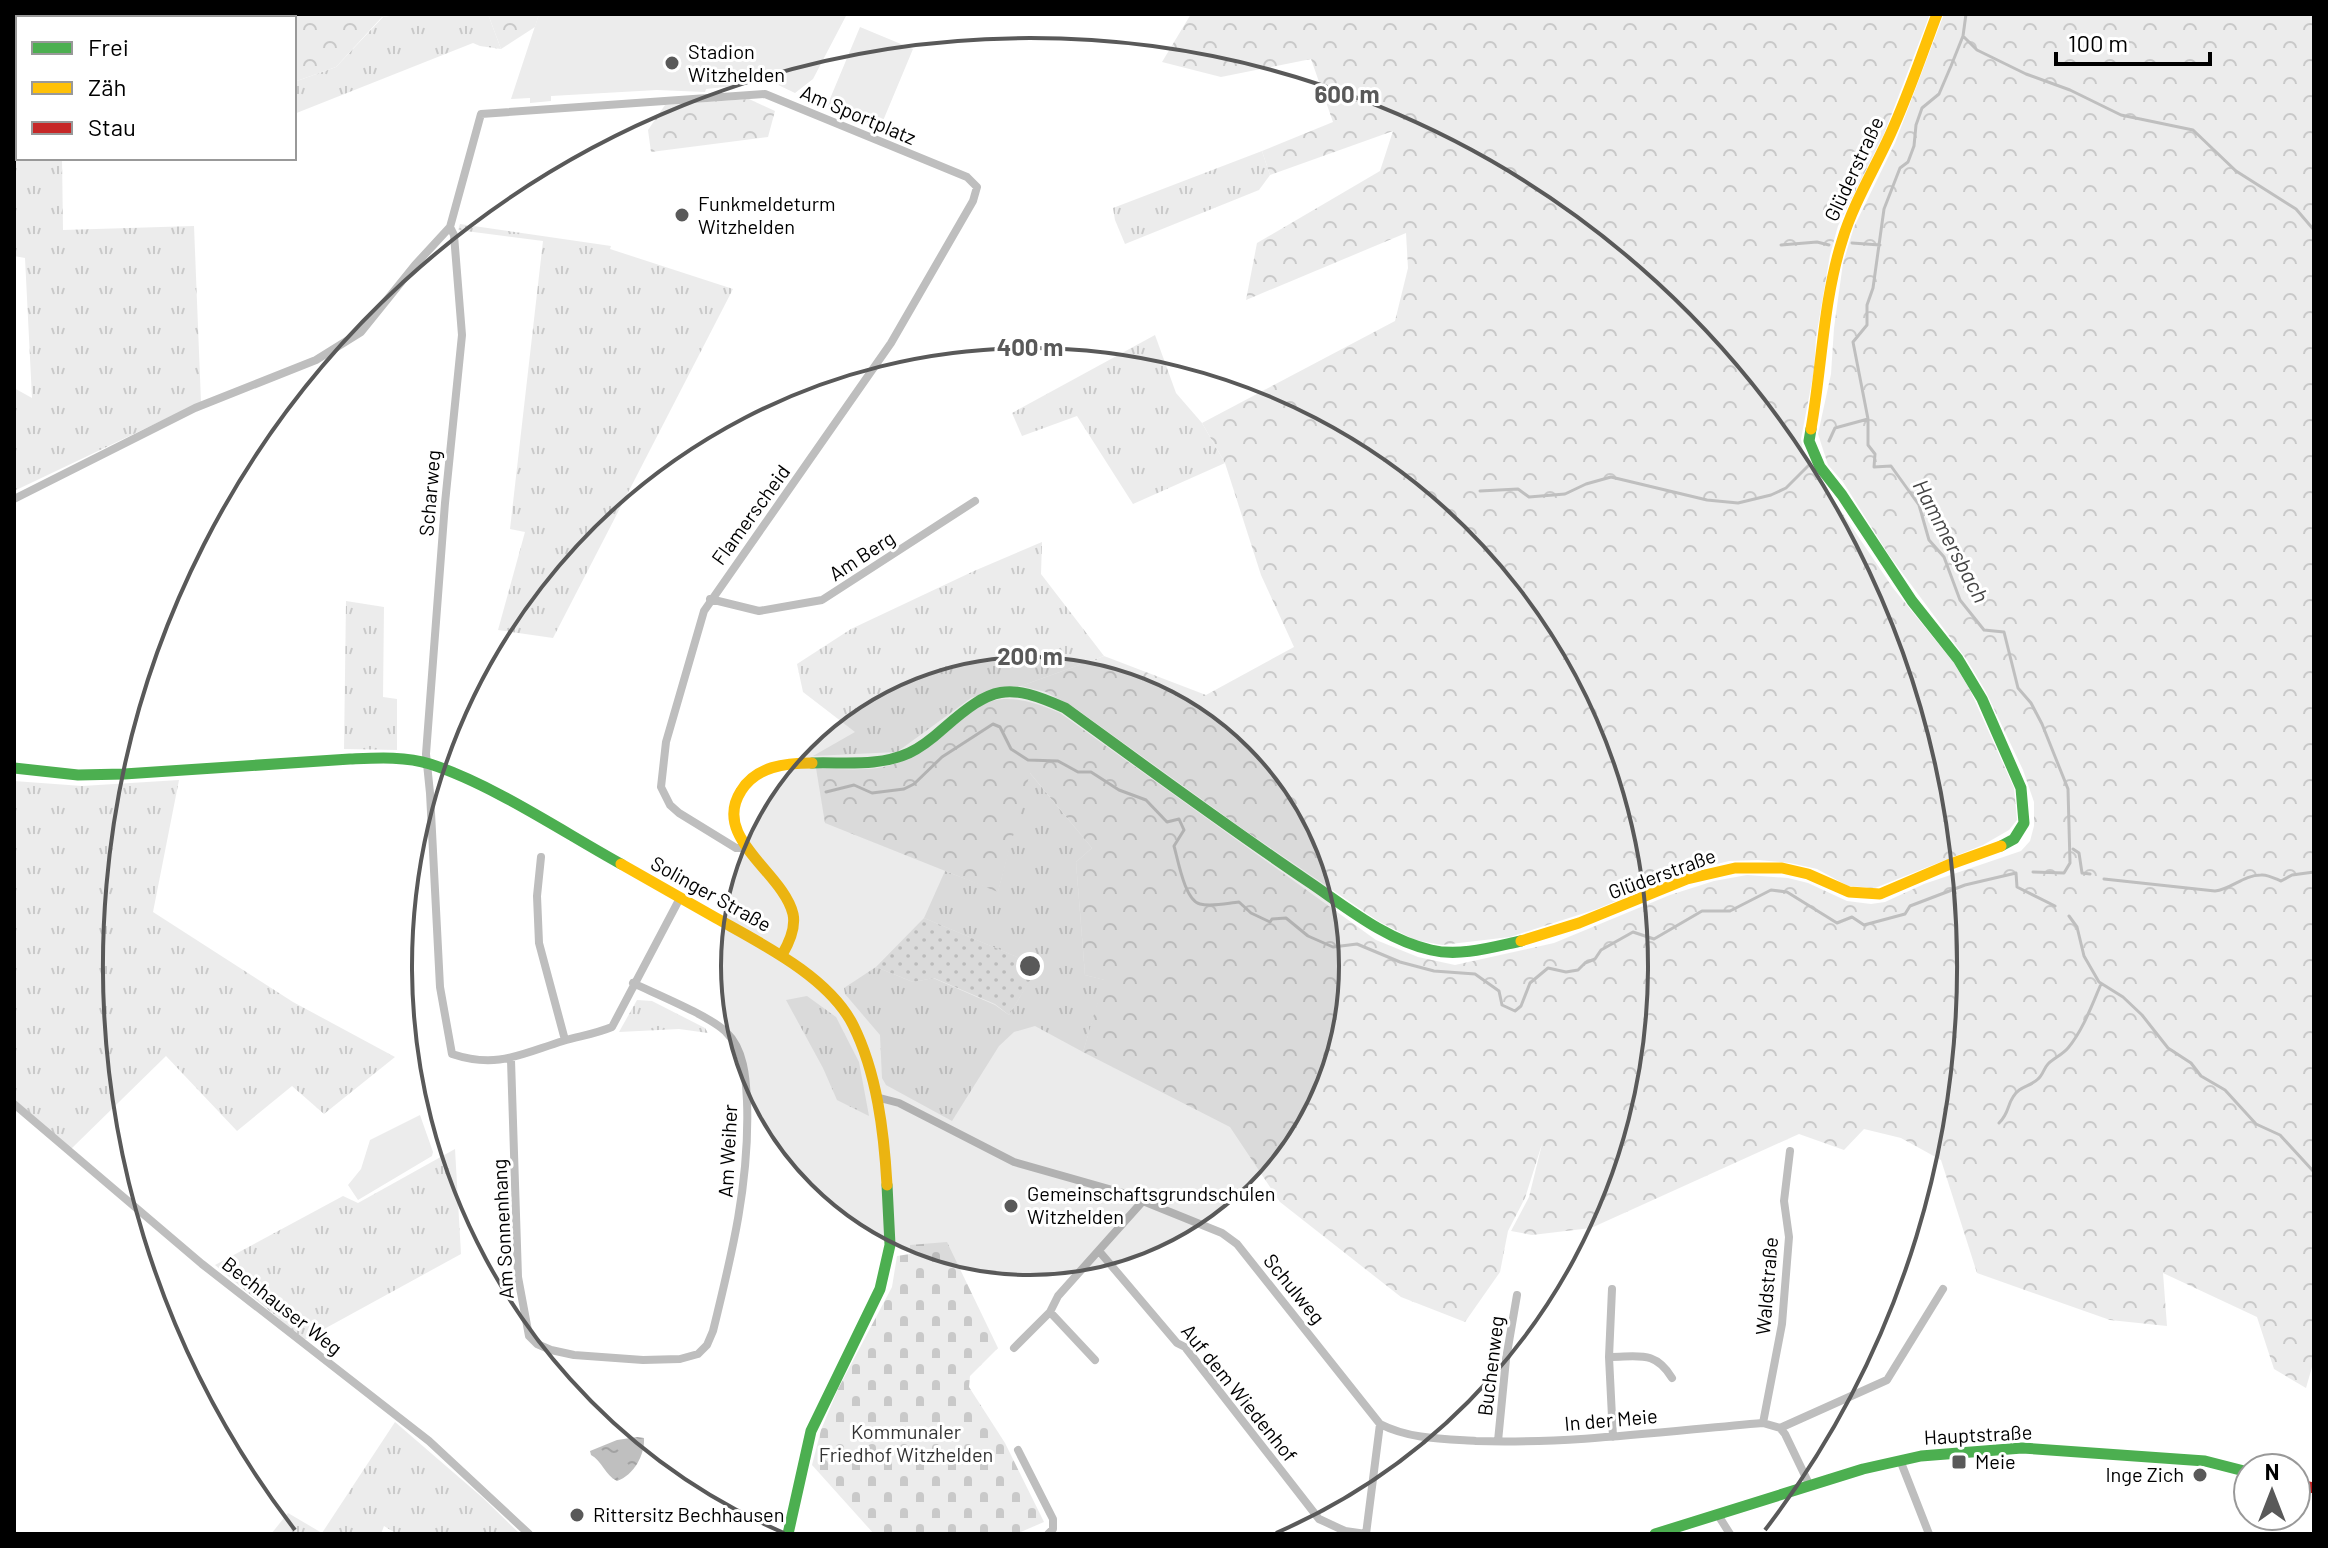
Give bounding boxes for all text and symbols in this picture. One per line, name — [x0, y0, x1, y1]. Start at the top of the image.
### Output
legend — [16, 16, 296, 160]
scale bar — [2056, 16, 2210, 66]
text: 100 m — [2068, 28, 2128, 57]
text: Frei — [88, 32, 129, 61]
place label: Stadion Witzhelden — [688, 39, 785, 86]
marker: Stadion Witzhelden — [663, 54, 681, 72]
text: Zäh — [88, 72, 126, 101]
street label: Am Sportplatz — [797, 79, 920, 149]
text: 600 m — [1314, 79, 1380, 108]
text: Stau — [88, 112, 136, 141]
street label: Glüderstraße — [1818, 112, 1888, 225]
place label: Funkmeldeturm Witzhelden — [698, 191, 835, 238]
marker: Funkmeldeturm Witzhelden — [673, 206, 691, 224]
text: 400 m — [997, 332, 1063, 361]
street label: Scharweg — [413, 449, 445, 537]
street label: Flamerscheid — [706, 460, 795, 569]
water label: Hammersbach — [1908, 474, 1995, 607]
street label: Am Berg — [824, 525, 899, 585]
text: 200 m — [997, 641, 1063, 670]
street label: Glüderstraße — [1605, 843, 1719, 904]
street label: Solinger Straße — [647, 850, 776, 936]
centre of rings — [1016, 952, 1044, 980]
street label: Am Weiher — [713, 1104, 741, 1198]
street label: Am Sonnenhang — [486, 1158, 518, 1300]
place label: Gemeinschaftsgrundschulen Witzhelden — [1027, 1181, 1276, 1228]
marker: Gemeinschaftsgrundschulen Witzhelden — [1002, 1197, 1020, 1215]
street label: Waldstraße — [1750, 1236, 1782, 1336]
street label: Schulweg — [1259, 1248, 1330, 1328]
street label: Bechhauser Weg — [218, 1251, 347, 1359]
street label: Buchenweg — [1472, 1314, 1508, 1417]
street label: Auf dem Wiedenhof — [1177, 1319, 1303, 1466]
street label: In der Meie — [1563, 1403, 1659, 1435]
park label: Kommunaler Friedhof Witzhelden — [819, 1419, 993, 1466]
street label: Hauptstraße — [1923, 1419, 2033, 1449]
place label: Meie — [1975, 1449, 2016, 1473]
north arrow — [2232, 1452, 2312, 1532]
marker: Meie — [1950, 1453, 1968, 1471]
text: N — [2265, 1458, 2279, 1484]
place label: Inge Zich — [2105, 1462, 2184, 1486]
marker: Inge Zich — [2191, 1466, 2209, 1484]
place label: Rittersitz Bechhausen — [593, 1502, 785, 1526]
marker: Rittersitz Bechhausen — [568, 1506, 586, 1524]

